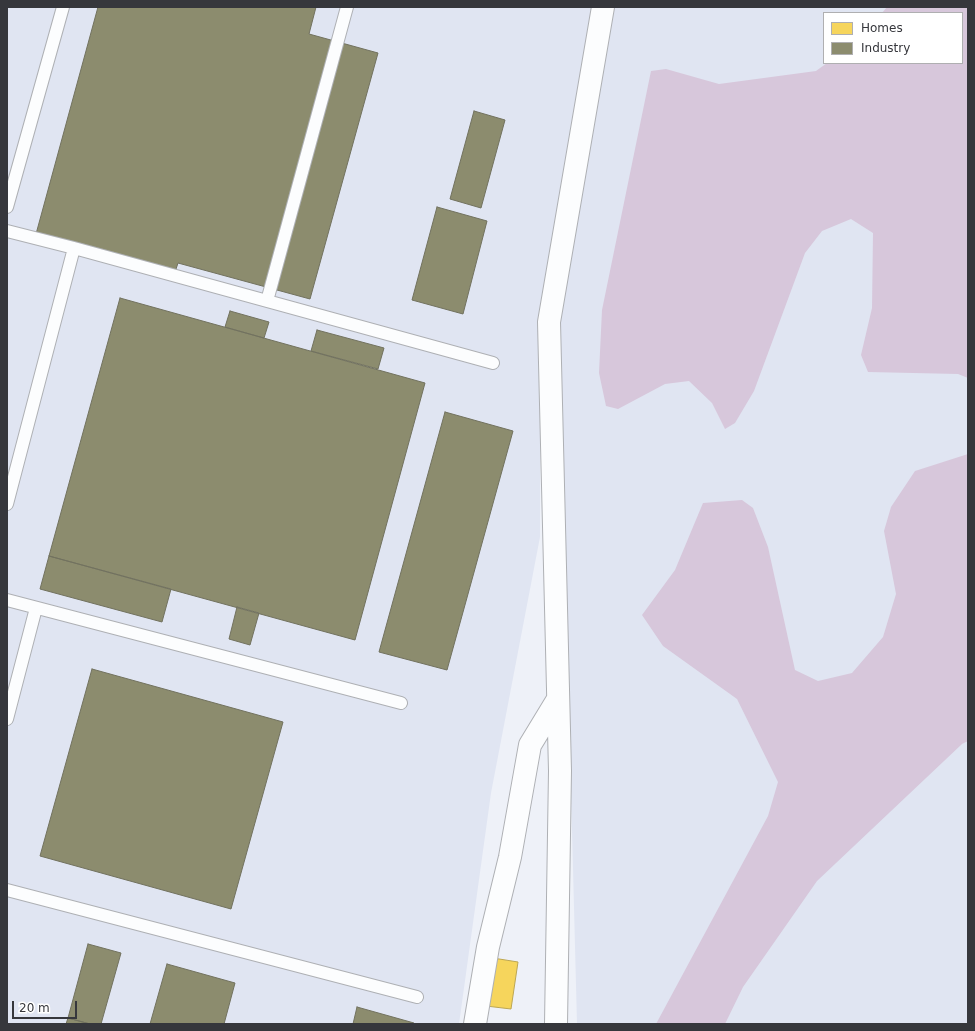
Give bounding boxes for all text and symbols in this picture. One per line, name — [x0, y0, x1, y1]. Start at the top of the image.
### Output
legend — [823, 12, 963, 64]
text: Homes — [861, 21, 903, 35]
text: Industry — [861, 41, 910, 55]
scale bar — [14, 993, 79, 1019]
text: 20 m — [19, 1001, 50, 1015]

